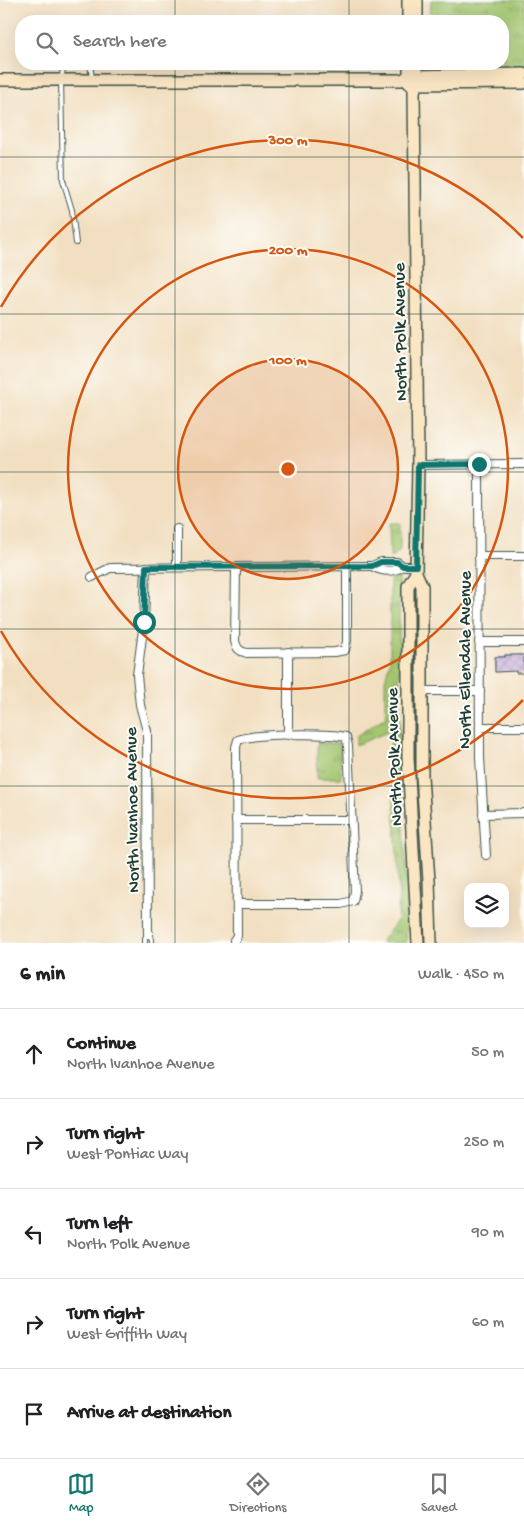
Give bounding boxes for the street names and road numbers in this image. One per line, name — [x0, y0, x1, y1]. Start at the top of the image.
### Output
street label: North Polk Avenue — [390, 262, 413, 401]
street label: North Ellendale Avenue — [456, 570, 477, 749]
street label: North Polk Avenue — [383, 687, 408, 826]
street label: North lvanhoe Avenue — [122, 726, 145, 893]

